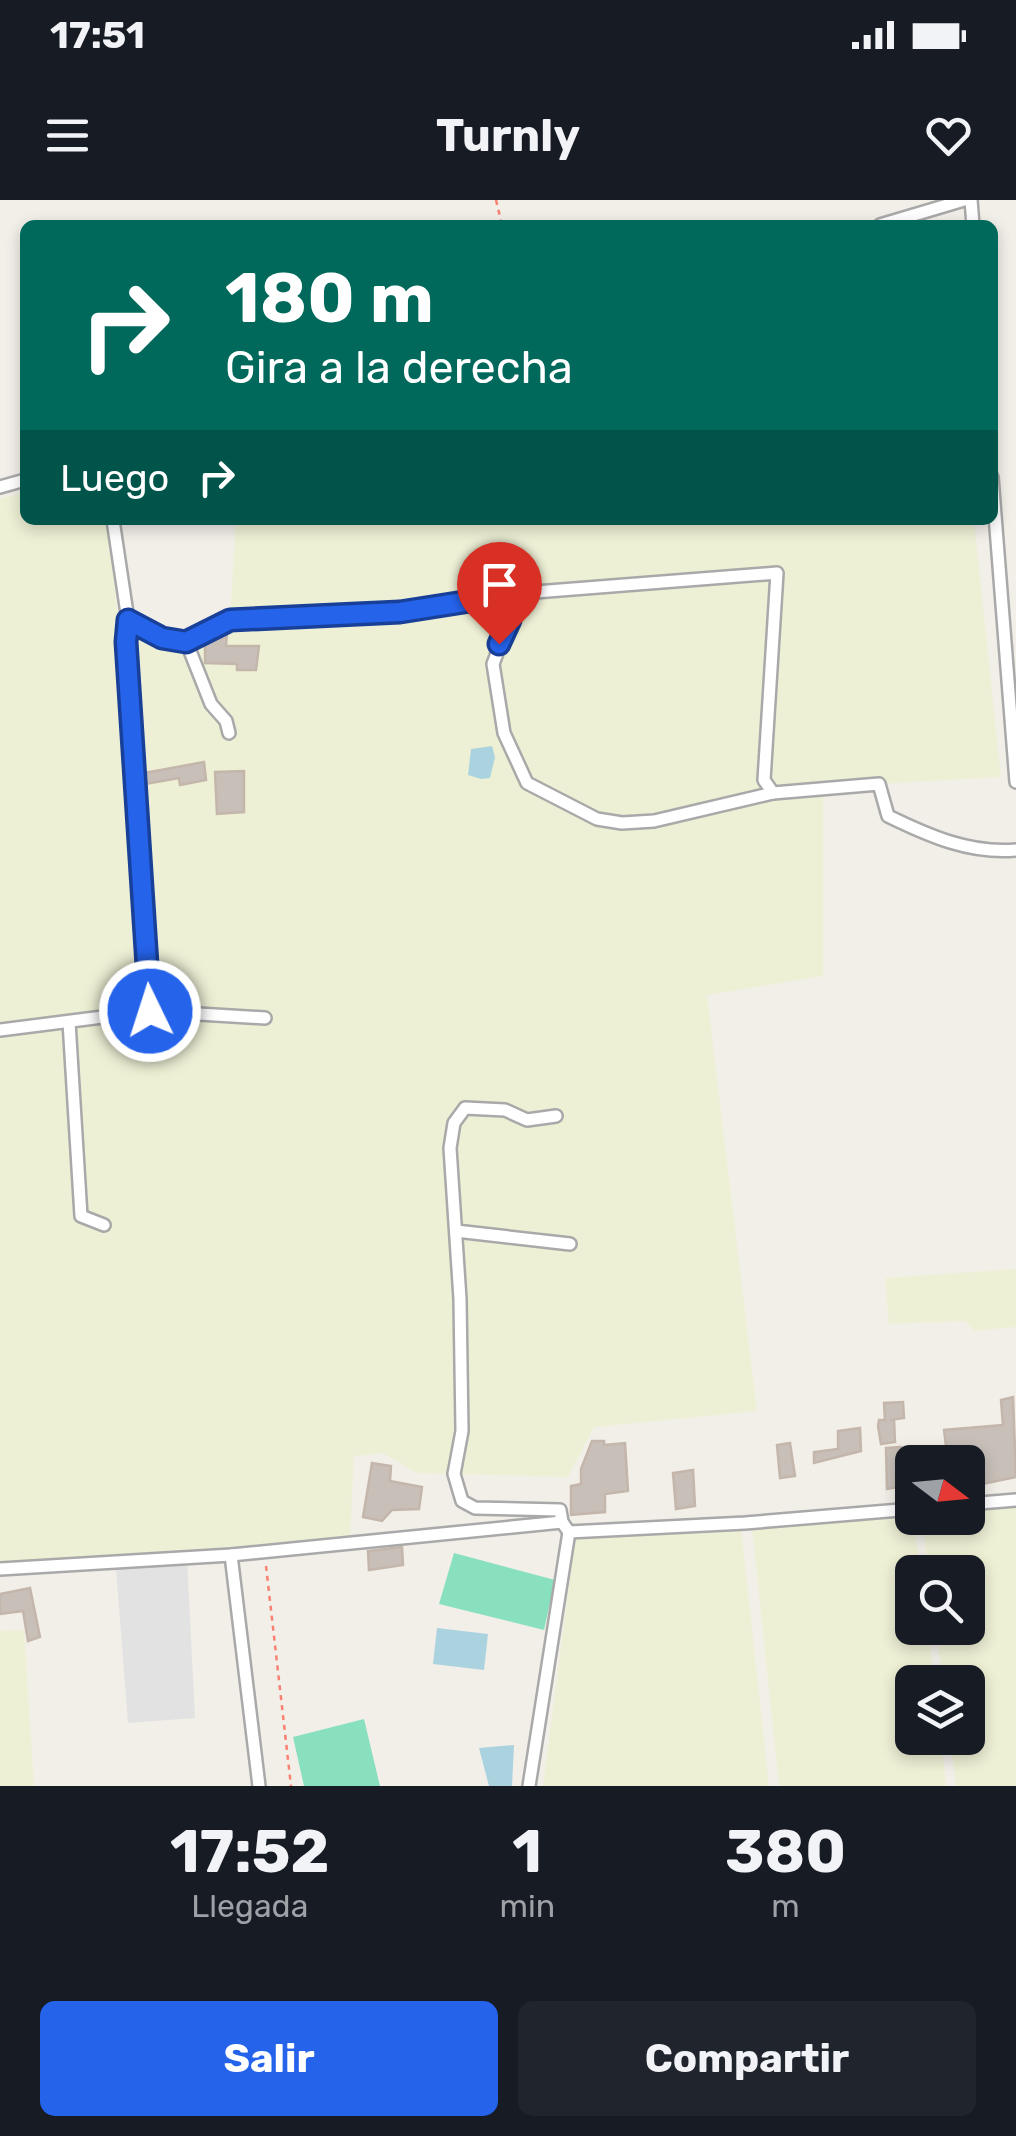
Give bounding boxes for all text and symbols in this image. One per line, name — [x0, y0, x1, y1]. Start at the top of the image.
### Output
text: 17:51 — [50, 12, 145, 58]
icon: menu — [40, 108, 95, 163]
icon: heart — [921, 108, 976, 163]
text: Turnly — [436, 109, 580, 162]
text: 180 m — [225, 257, 434, 340]
icon: right — [60, 260, 190, 390]
text: Gira a la derecha — [225, 341, 573, 394]
icon: right — [189, 450, 244, 505]
text: Luego — [60, 455, 169, 501]
pin — [457, 542, 542, 645]
icon: arrive — [472, 557, 527, 612]
position arrow — [98, 959, 202, 1063]
north arrow — [895, 1445, 985, 1535]
map controls — [895, 1445, 985, 1755]
button: search — [895, 1555, 985, 1645]
button: layers — [895, 1665, 985, 1755]
text: 17:52 — [170, 1816, 329, 1887]
text: 1 — [512, 1816, 542, 1887]
text: 380 — [725, 1816, 846, 1887]
text: Llegada — [191, 1887, 308, 1925]
text: min — [499, 1887, 555, 1925]
text: m — [771, 1887, 800, 1925]
button: Salir — [40, 2001, 498, 2116]
button: Compartir — [518, 2001, 976, 2116]

